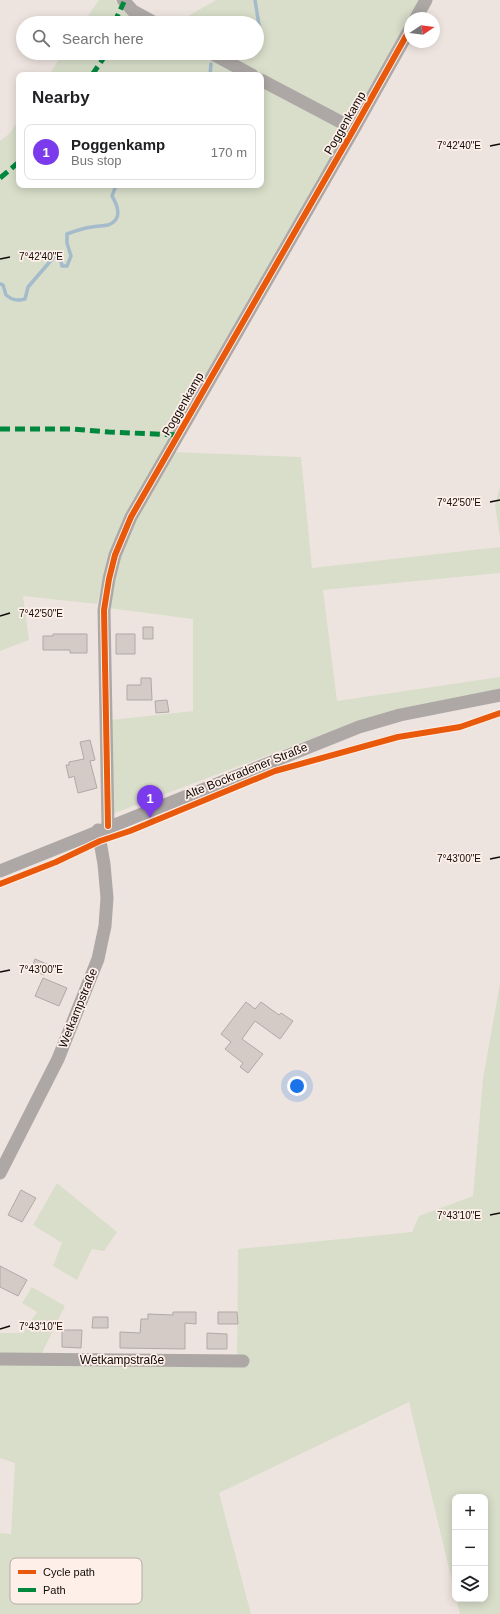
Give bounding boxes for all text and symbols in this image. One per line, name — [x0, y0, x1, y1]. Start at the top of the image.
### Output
north arrow — [404, 12, 440, 48]
search box — [16, 16, 264, 60]
icon: search — [30, 27, 52, 49]
text: Search here — [62, 30, 144, 47]
text: Nearby — [32, 88, 90, 107]
street label: Poggenkamp — [321, 89, 369, 157]
text: Poggenkamp — [71, 136, 165, 153]
text: 7°42'40"E — [437, 140, 481, 151]
text: 1 — [42, 145, 50, 160]
text: 170 m — [211, 145, 247, 160]
text: Bus stop — [71, 153, 122, 168]
text: 7°42'40"E — [19, 251, 63, 262]
street label: Poggenkamp — [159, 370, 207, 438]
text: 7°42'50"E — [437, 497, 481, 508]
text: 7°42'50"E — [19, 608, 63, 619]
street label: Alte Bockradener Straße — [182, 740, 310, 802]
pin: 1 — [137, 785, 163, 818]
text: 7°43'00"E — [437, 853, 481, 864]
text: 7°43'00"E — [19, 964, 63, 975]
street label: Wetkampstraße — [56, 966, 100, 1050]
your location — [287, 1076, 307, 1096]
text: 7°43'10"E — [437, 1210, 481, 1221]
text: 7°43'10"E — [19, 1321, 63, 1332]
street label: Wetkampstraße — [80, 1353, 165, 1367]
map controls — [452, 1494, 488, 1602]
button: + — [452, 1494, 488, 1530]
button: − — [452, 1530, 488, 1566]
legend — [10, 1558, 142, 1604]
text: Cycle path — [43, 1566, 95, 1578]
button: layers — [452, 1566, 488, 1602]
text: Path — [43, 1584, 66, 1596]

